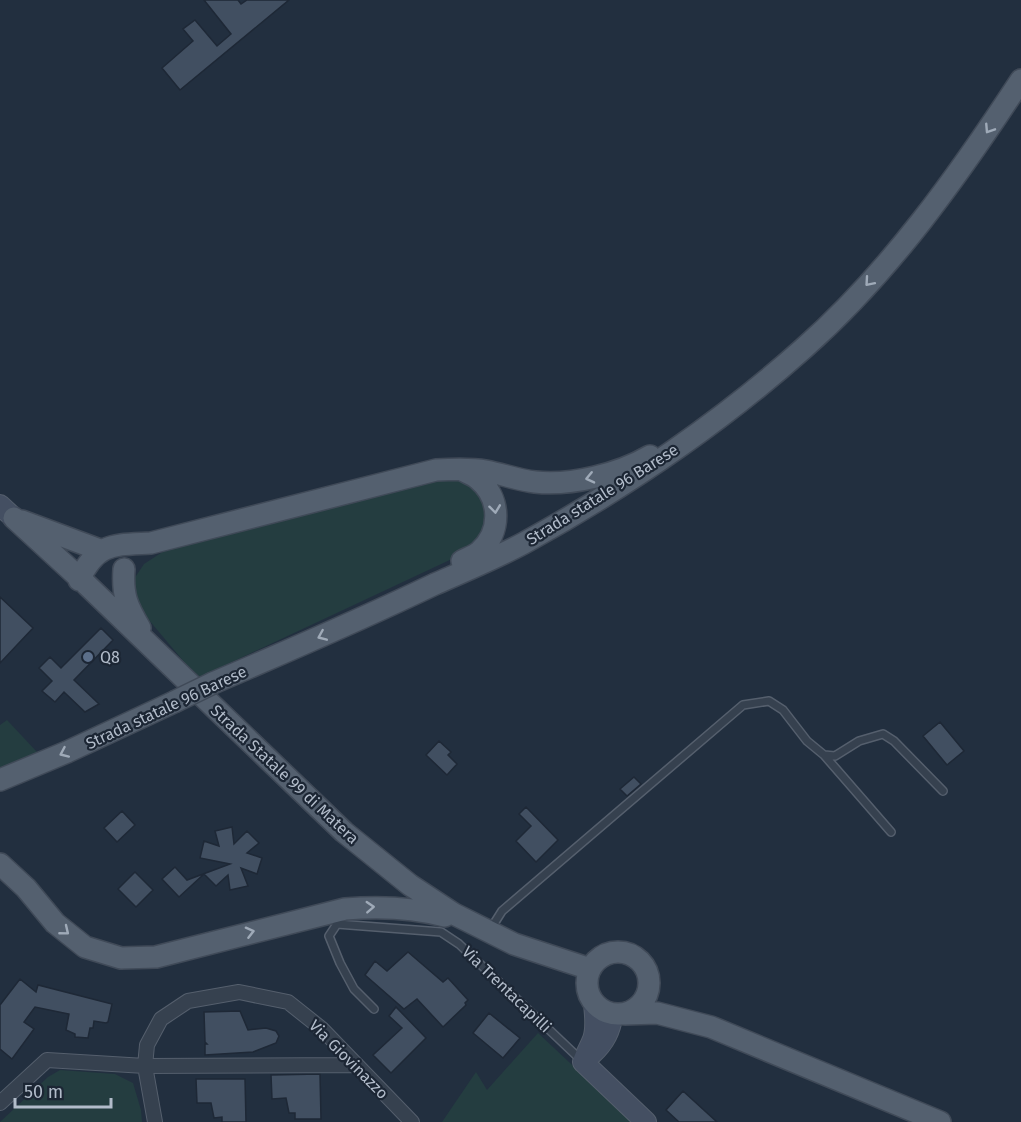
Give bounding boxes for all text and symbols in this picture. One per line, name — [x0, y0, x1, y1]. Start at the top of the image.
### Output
one-way arrow — [985, 122, 996, 133]
one-way arrow — [865, 275, 876, 286]
street label: Strada statale 96 Barese — [523, 440, 682, 549]
one-way arrow — [585, 470, 595, 483]
one-way arrow — [488, 504, 500, 514]
one-way arrow — [317, 629, 328, 641]
place label: Q8 — [100, 648, 120, 667]
marker: Q8 — [81, 650, 95, 664]
street label: Strada statale 96 Barese — [83, 662, 250, 753]
street label: Strada Statale 99 di Matera — [207, 701, 363, 848]
one-way arrow — [60, 746, 71, 758]
one-way arrow — [366, 901, 375, 914]
one-way arrow — [58, 924, 69, 935]
one-way arrow — [245, 927, 255, 940]
street label: Via Trentacapilli — [458, 942, 555, 1037]
street label: Via Giovinazzo — [305, 1016, 392, 1103]
scale bar — [15, 1071, 111, 1109]
text: 50 m — [24, 1081, 63, 1103]

